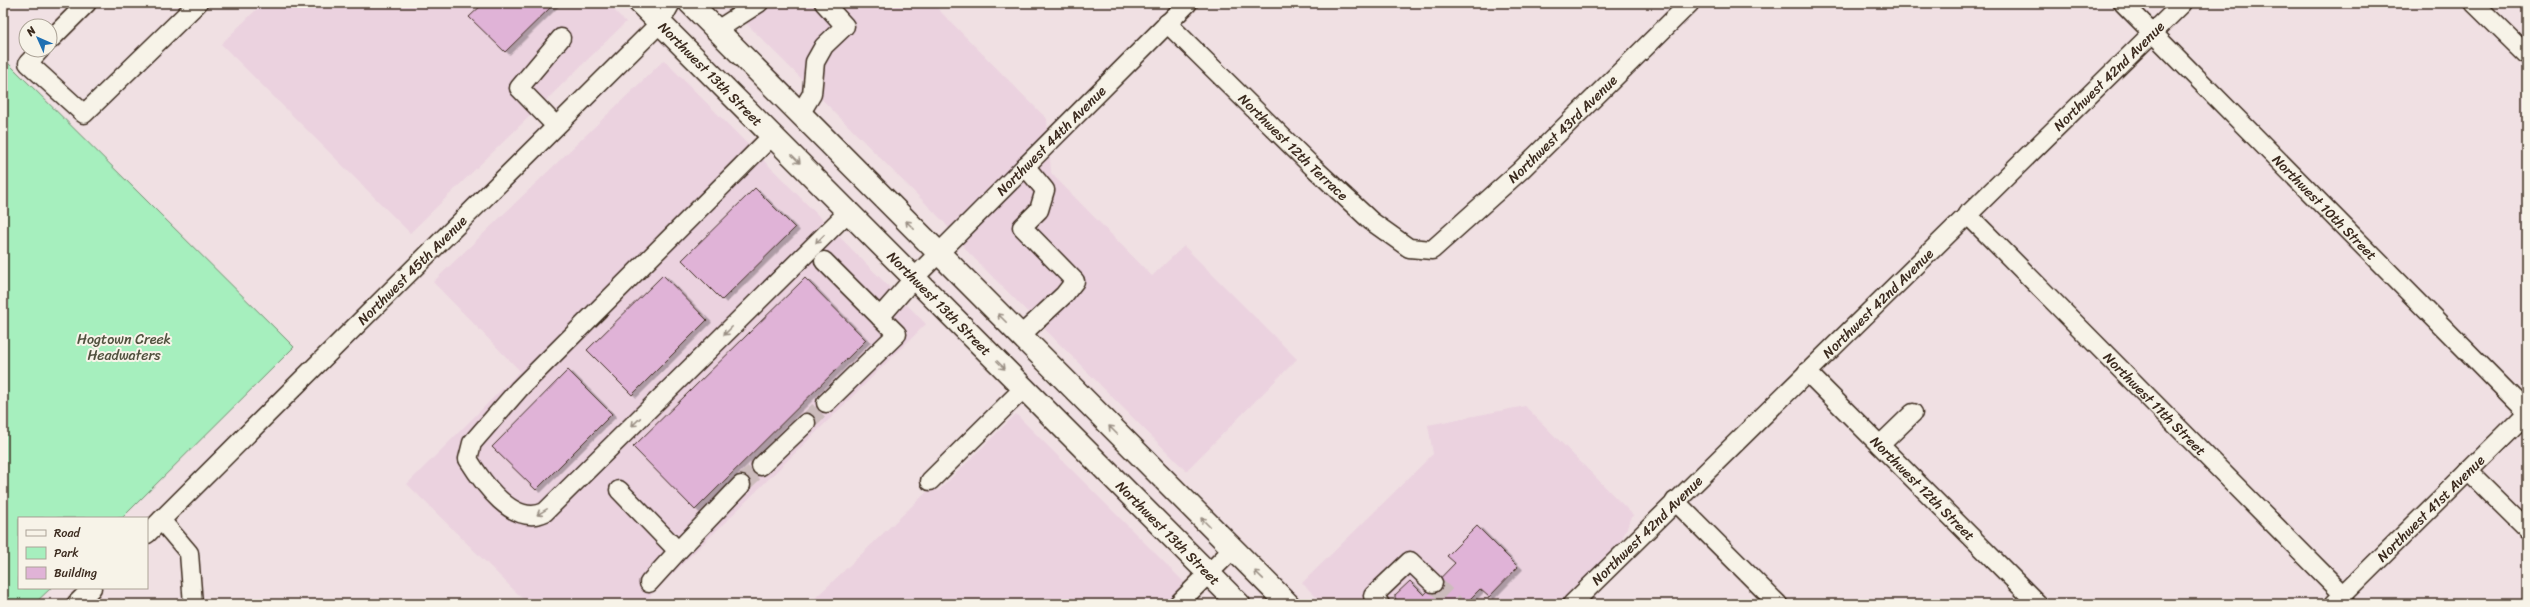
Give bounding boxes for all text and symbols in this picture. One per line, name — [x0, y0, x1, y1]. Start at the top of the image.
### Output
street label: Northwest 42nd Avenue — [2047, 15, 2171, 137]
street label: Northwest 13th Street — [652, 16, 769, 133]
north arrow — [18, 18, 58, 58]
text: N — [21, 22, 41, 41]
street label: Northwest 43rd Avenue — [1502, 69, 1624, 190]
street label: Northwest 44th Avenue — [990, 79, 1113, 202]
street label: Northwest 12th Terrace — [1232, 88, 1354, 207]
street label: Northwest 10th Street — [2266, 148, 2383, 267]
one-way arrow — [791, 154, 801, 164]
street label: Northwest 45th Avenue — [351, 209, 474, 331]
one-way arrow — [905, 220, 915, 230]
one-way arrow — [815, 234, 825, 244]
street label: Northwest 42nd Avenue — [1816, 242, 1940, 365]
street label: Northwest 13th Street — [881, 245, 997, 362]
one-way arrow — [997, 313, 1007, 323]
one-way arrow — [723, 326, 733, 336]
park label: Hogtown Creek Headwaters — [77, 327, 171, 368]
street label: Northwest 11th Street — [2097, 346, 2212, 462]
one-way arrow — [996, 360, 1006, 370]
one-way arrow — [631, 417, 641, 427]
one-way arrow — [1108, 425, 1118, 435]
street label: Northwest 12th Street — [1864, 430, 1981, 547]
street label: Northwest 41st Avenue — [2371, 449, 2491, 568]
street label: Northwest 42nd Avenue — [1585, 469, 1709, 592]
street label: Northwest 13th Street — [1109, 475, 1226, 592]
one-way arrow — [537, 508, 548, 516]
legend — [18, 517, 148, 589]
one-way arrow — [1200, 517, 1210, 527]
text: Road — [54, 522, 81, 544]
text: Park — [54, 542, 79, 564]
text: Building — [54, 562, 97, 584]
one-way arrow — [1254, 570, 1264, 580]

